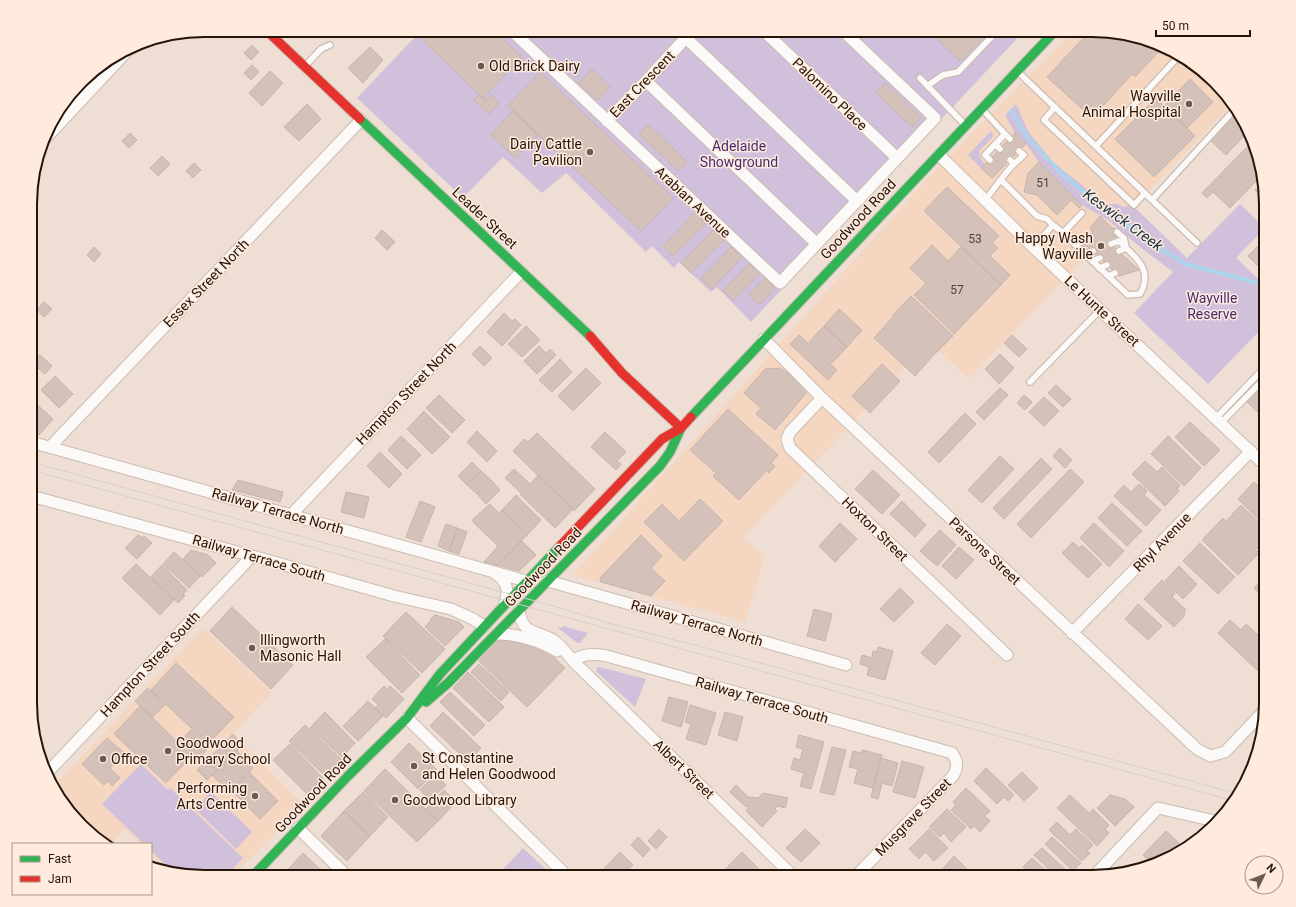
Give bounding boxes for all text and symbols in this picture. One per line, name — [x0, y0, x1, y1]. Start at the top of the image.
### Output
scale bar — [1156, 12, 1250, 38]
text: 50 m — [1162, 19, 1189, 33]
street label: East Crescent — [606, 47, 678, 121]
street label: Palomino Place — [789, 54, 871, 134]
place label: Old Brick Dairy — [489, 58, 580, 74]
marker: Old Brick Dairy — [476, 61, 486, 71]
place label: Wayville Animal Hospital — [1082, 88, 1181, 120]
marker: Wayville Animal Hospital — [1184, 99, 1194, 109]
place label: Dairy Cattle Pavilion — [510, 136, 582, 168]
park label: Adelaide Showground — [700, 138, 778, 170]
marker: Dairy Cattle Pavilion — [585, 147, 595, 157]
street label: Arabian Avenue — [652, 163, 734, 241]
street label: Goodwood Road — [817, 176, 899, 262]
house number: 51 — [1036, 176, 1050, 190]
street label: Leader Street — [449, 184, 521, 252]
water label: Keswick Creek — [1080, 185, 1167, 255]
place label: Happy Wash Wayville — [1015, 230, 1093, 262]
house number: 53 — [968, 232, 982, 246]
street label: Essex Street North — [160, 236, 252, 330]
marker: Happy Wash Wayville — [1096, 241, 1106, 251]
street label: Le Hunte Street — [1061, 272, 1143, 350]
house number: 57 — [950, 283, 964, 297]
park label: Wayville Reserve — [1187, 290, 1237, 322]
street label: Hampton Street North — [353, 338, 459, 448]
street label: Railway Terrace North — [210, 485, 346, 537]
street label: Hoxton Street — [839, 494, 912, 565]
street label: Rhyl Avenue — [1130, 509, 1194, 575]
street label: Parsons Street — [946, 514, 1024, 588]
street label: Goodwood Road — [501, 524, 585, 610]
street label: Railway Terrace South — [191, 531, 327, 585]
street label: Railway Terrace North — [629, 597, 765, 649]
street label: Hampton Street South — [97, 608, 203, 720]
place label: Illingworth Masonic Hall — [260, 632, 341, 664]
marker: Illingworth Masonic Hall — [247, 643, 257, 653]
street label: Railway Terrace South — [694, 673, 830, 727]
place label: Goodwood Primary School — [176, 735, 271, 767]
street label: Albert Street — [650, 736, 718, 802]
marker: Goodwood Primary School — [163, 746, 173, 756]
street label: Goodwood Road — [271, 750, 355, 836]
place label: St Constantine and Helen Goodwood — [422, 750, 556, 782]
place label: Office — [111, 751, 147, 767]
marker: Office — [98, 754, 108, 764]
marker: St Constantine and Helen Goodwood — [409, 761, 419, 771]
street label: Musgrave Street — [872, 775, 954, 859]
place label: Performing Arts Centre — [177, 780, 247, 812]
marker: Performing Arts Centre — [250, 791, 260, 801]
place label: Goodwood Library — [403, 792, 517, 808]
marker: Goodwood Library — [390, 795, 400, 805]
legend — [12, 843, 152, 895]
text: Fast — [48, 852, 71, 866]
north arrow — [1244, 855, 1284, 895]
text: N — [1264, 861, 1279, 876]
text: Jam — [48, 872, 72, 886]

